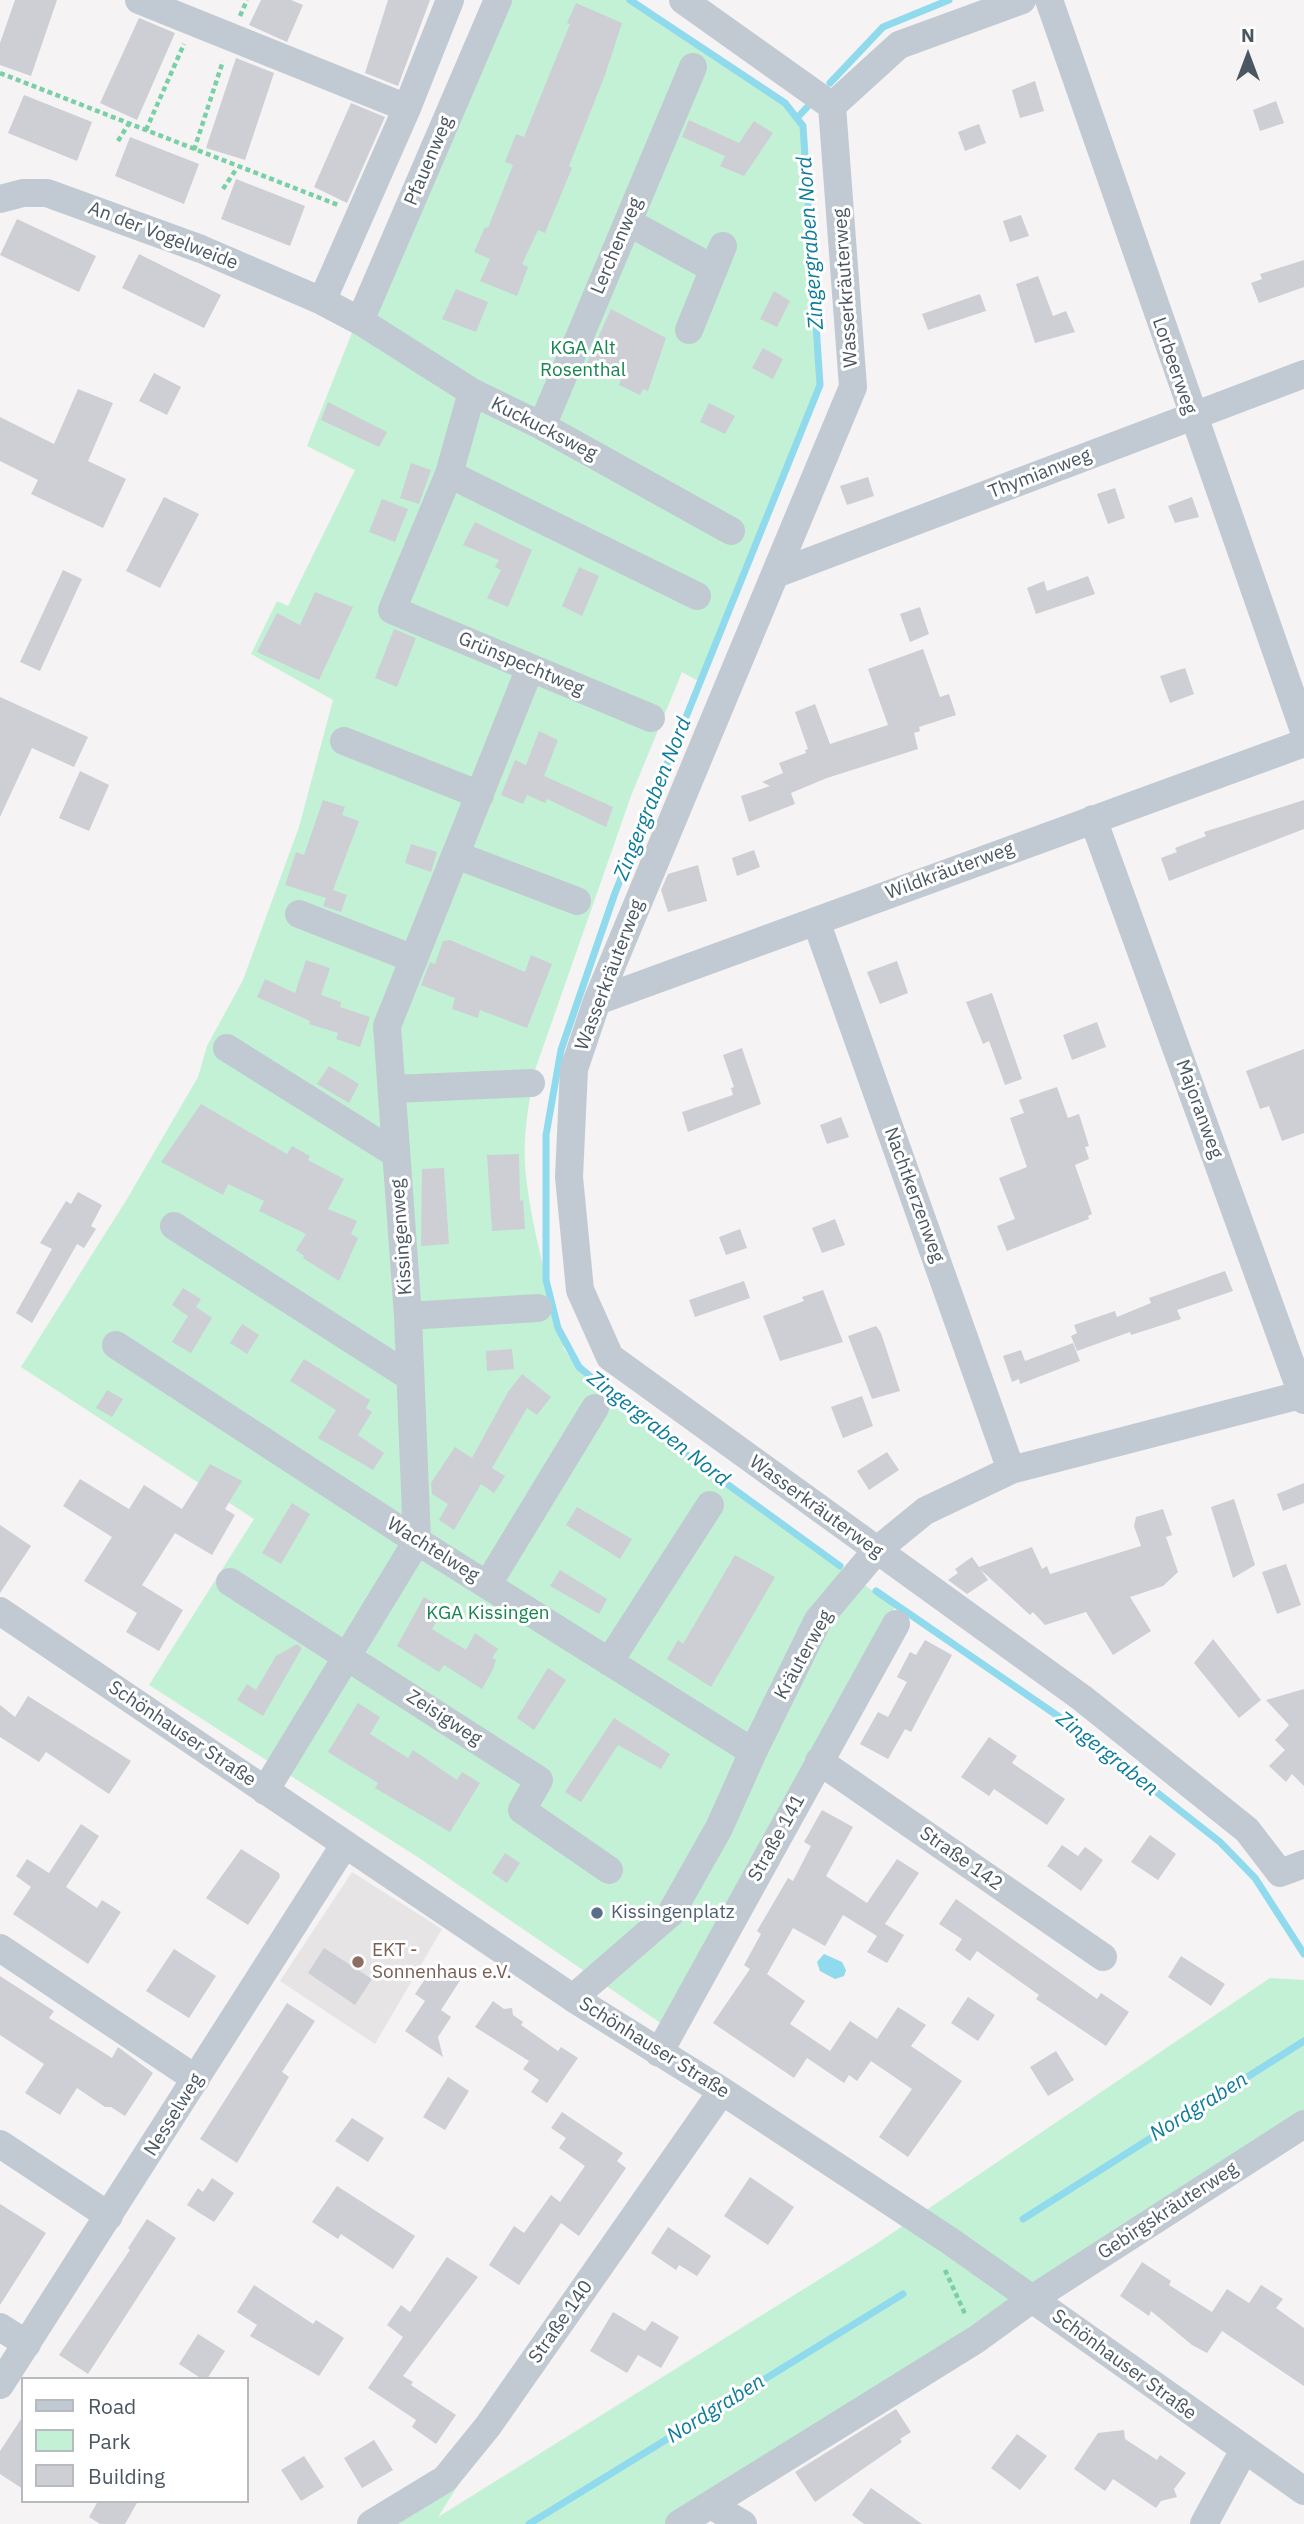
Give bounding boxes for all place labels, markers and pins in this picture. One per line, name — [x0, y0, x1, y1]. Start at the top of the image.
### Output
place label: Kissingenplatz — [611, 1902, 735, 1924]
marker: Kissingenplatz — [589, 1905, 605, 1921]
place label: EKT - Sonnenhaus e.V. — [372, 1940, 512, 1984]
marker: EKT - Sonnenhaus e.V. — [350, 1954, 366, 1970]

